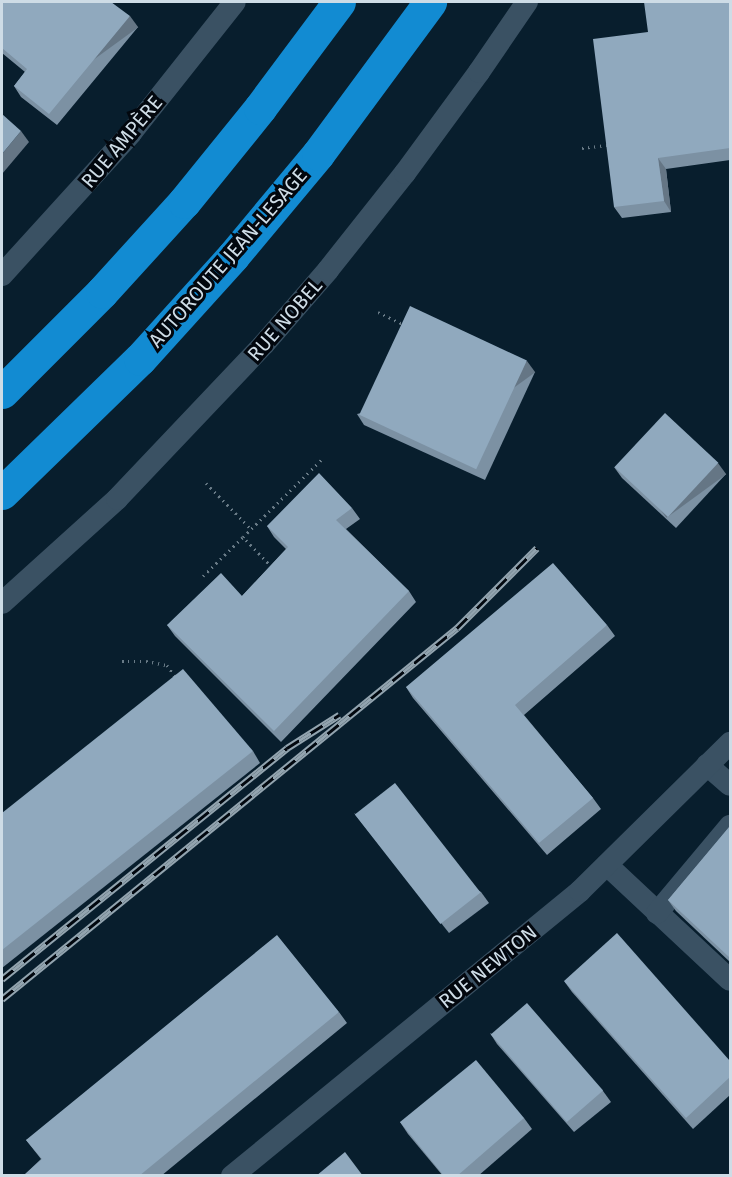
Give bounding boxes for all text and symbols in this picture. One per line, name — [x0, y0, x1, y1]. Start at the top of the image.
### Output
street label: RUE AMPÈRE — [76, 91, 168, 193]
street label: AUTOROUTE JEAN-LESAGE — [144, 164, 312, 352]
street label: RUE NOBEL — [243, 274, 327, 366]
street label: RUE NEWTON — [434, 920, 542, 1014]

